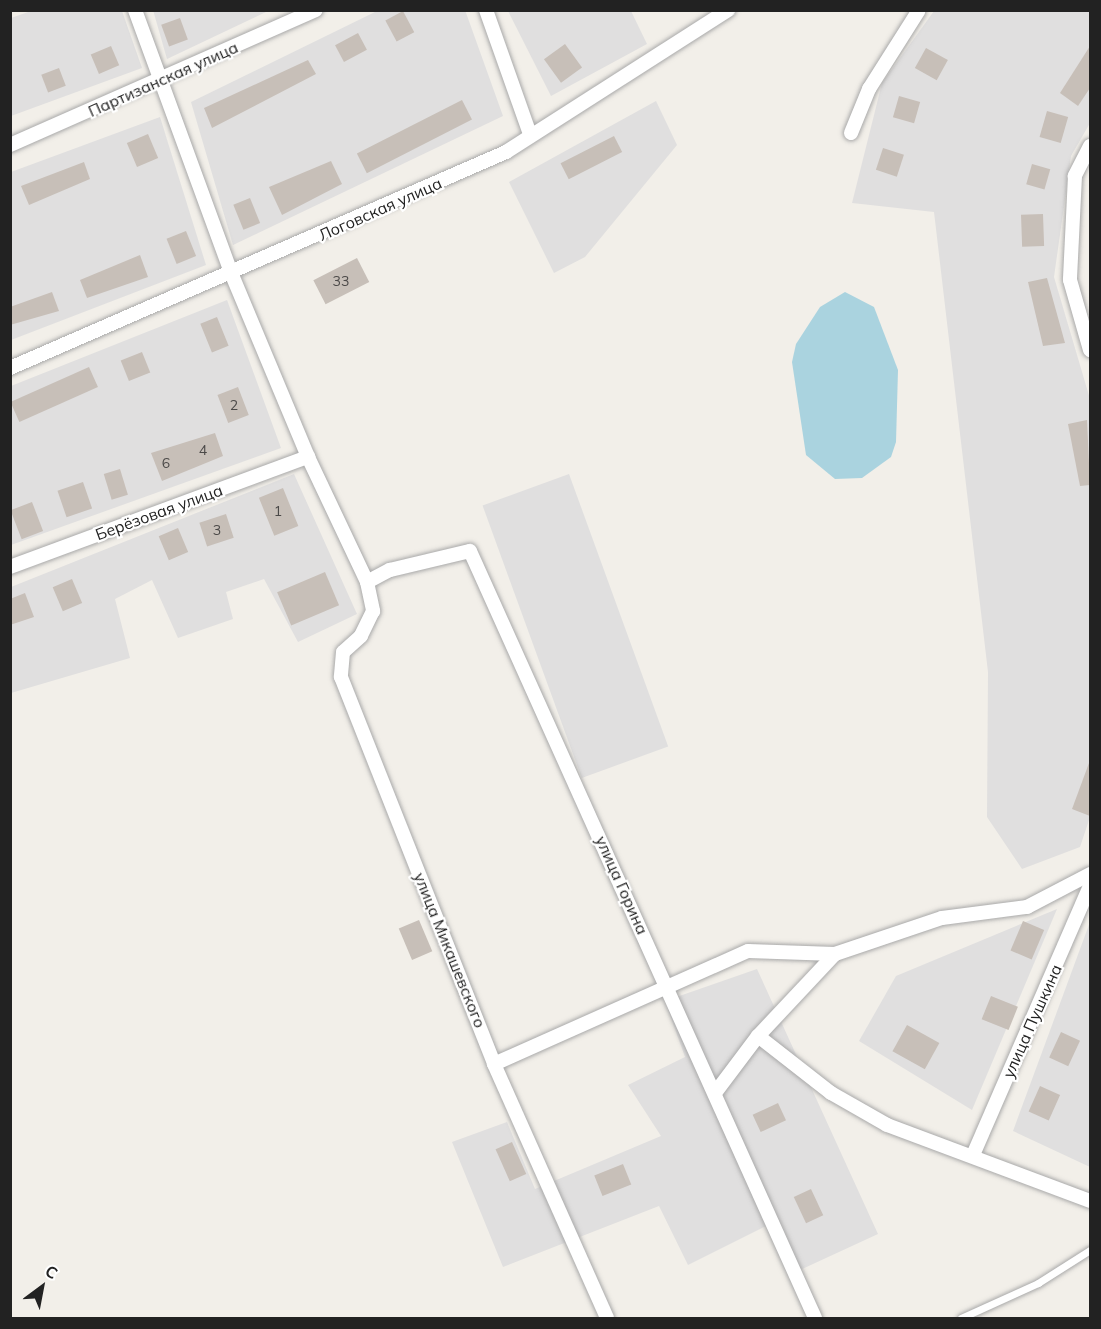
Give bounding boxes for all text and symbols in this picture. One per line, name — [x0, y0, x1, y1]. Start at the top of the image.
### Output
street label: Партизанская улица — [85, 37, 241, 121]
street label: Логовская улица — [315, 173, 445, 245]
house number: 33 — [333, 273, 349, 289]
house number: 2 — [230, 397, 238, 413]
house number: 4 — [199, 442, 207, 458]
house number: 6 — [162, 455, 170, 471]
street label: Берёзовая улица — [93, 480, 225, 544]
house number: 1 — [274, 503, 282, 519]
house number: 3 — [213, 522, 221, 538]
street label: улица Горина — [592, 833, 652, 937]
street label: улица Микашевского — [410, 870, 490, 1030]
street label: улица Пушкина — [998, 961, 1066, 1081]
north arrow — [12, 1257, 72, 1317]
text: С — [42, 1260, 61, 1283]

